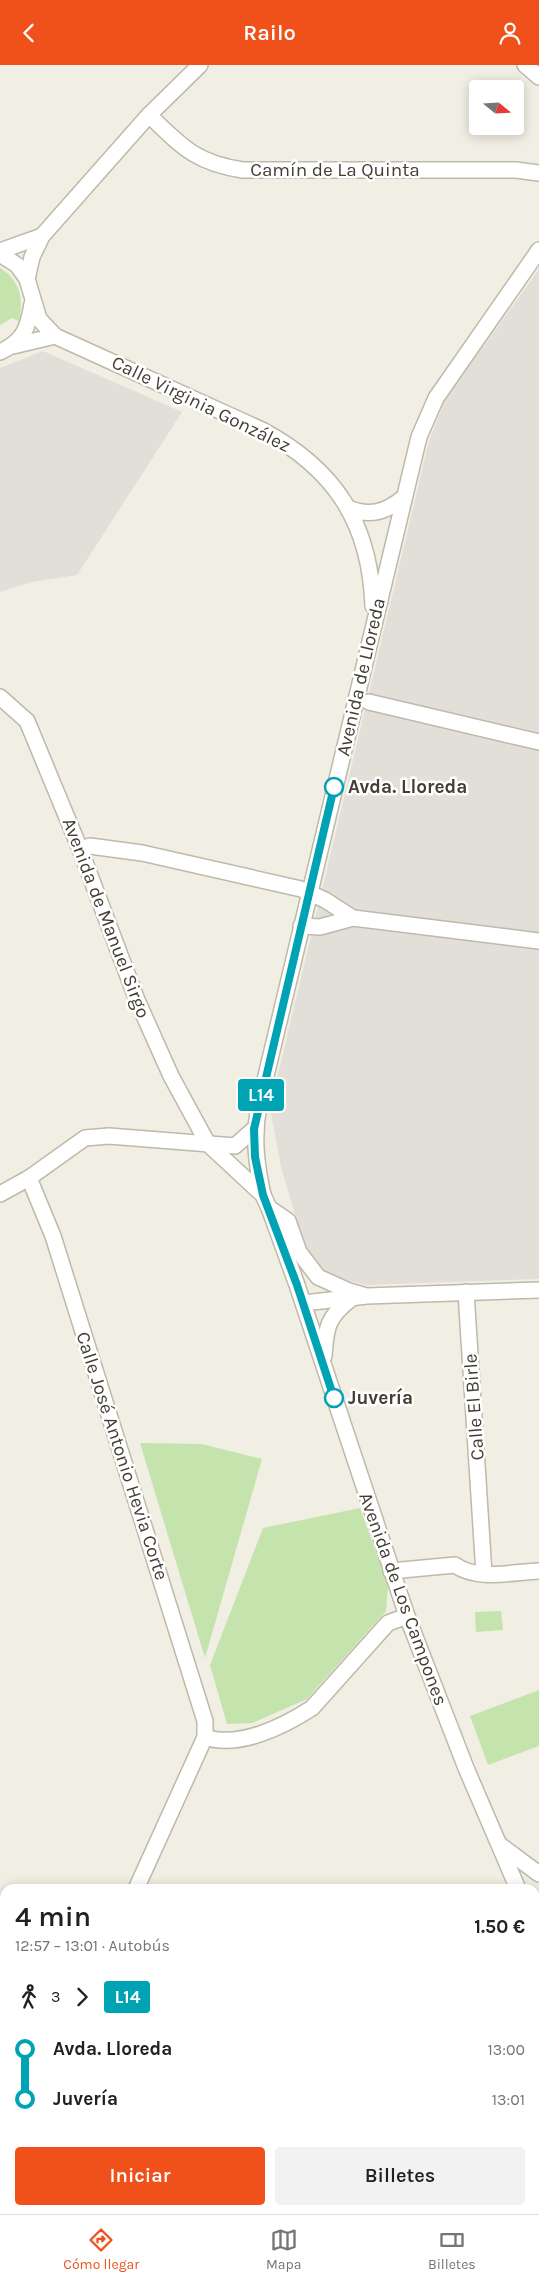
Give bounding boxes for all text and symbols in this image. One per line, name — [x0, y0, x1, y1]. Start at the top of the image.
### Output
icon: back — [15, 19, 43, 47]
icon: person — [496, 19, 524, 47]
text: Railo — [243, 20, 296, 46]
north arrow — [469, 80, 524, 135]
map controls — [469, 80, 524, 135]
street label: Camín de La Quinta — [250, 159, 420, 181]
street label: Calle Virginia González — [108, 351, 294, 457]
street label: Avenida de Lloreda — [332, 596, 390, 758]
place label: Avda. Lloreda — [348, 776, 467, 798]
marker: Avda. Lloreda — [324, 777, 344, 797]
street label: Avenida de Manuel Sirgo — [58, 815, 154, 1021]
line badge: L14 — [232, 1079, 290, 1111]
text: L14 — [248, 1084, 274, 1106]
street label: Calle José Antonio Hevia Corte — [71, 1329, 173, 1583]
street label: Calle El Birle — [459, 1353, 489, 1461]
place label: Juvería — [348, 1387, 413, 1409]
marker: Juvería — [324, 1388, 344, 1408]
street label: Avenida de Los Campones — [354, 1490, 452, 1708]
text: 4 min — [15, 1900, 91, 1933]
text: 1.50 € — [474, 1916, 525, 1938]
text: 12:57 – 13:01 · Autobús — [15, 1936, 170, 1955]
icon: walk — [15, 1983, 43, 2011]
icon: forward — [68, 1983, 96, 2011]
text: L14 — [114, 1986, 140, 2008]
text: 3 — [51, 1987, 60, 2006]
text: Avda. Lloreda — [53, 2038, 172, 2060]
text: 13:00 — [488, 2040, 525, 2059]
text: Juvería — [53, 2088, 118, 2110]
text: 13:01 — [492, 2090, 525, 2109]
button: Iniciar — [15, 2147, 265, 2205]
button: Billetes — [275, 2147, 525, 2205]
tab: Cómo llegar — [63, 2226, 139, 2273]
tab: Mapa — [266, 2226, 301, 2273]
tab: Billetes — [428, 2226, 476, 2273]

